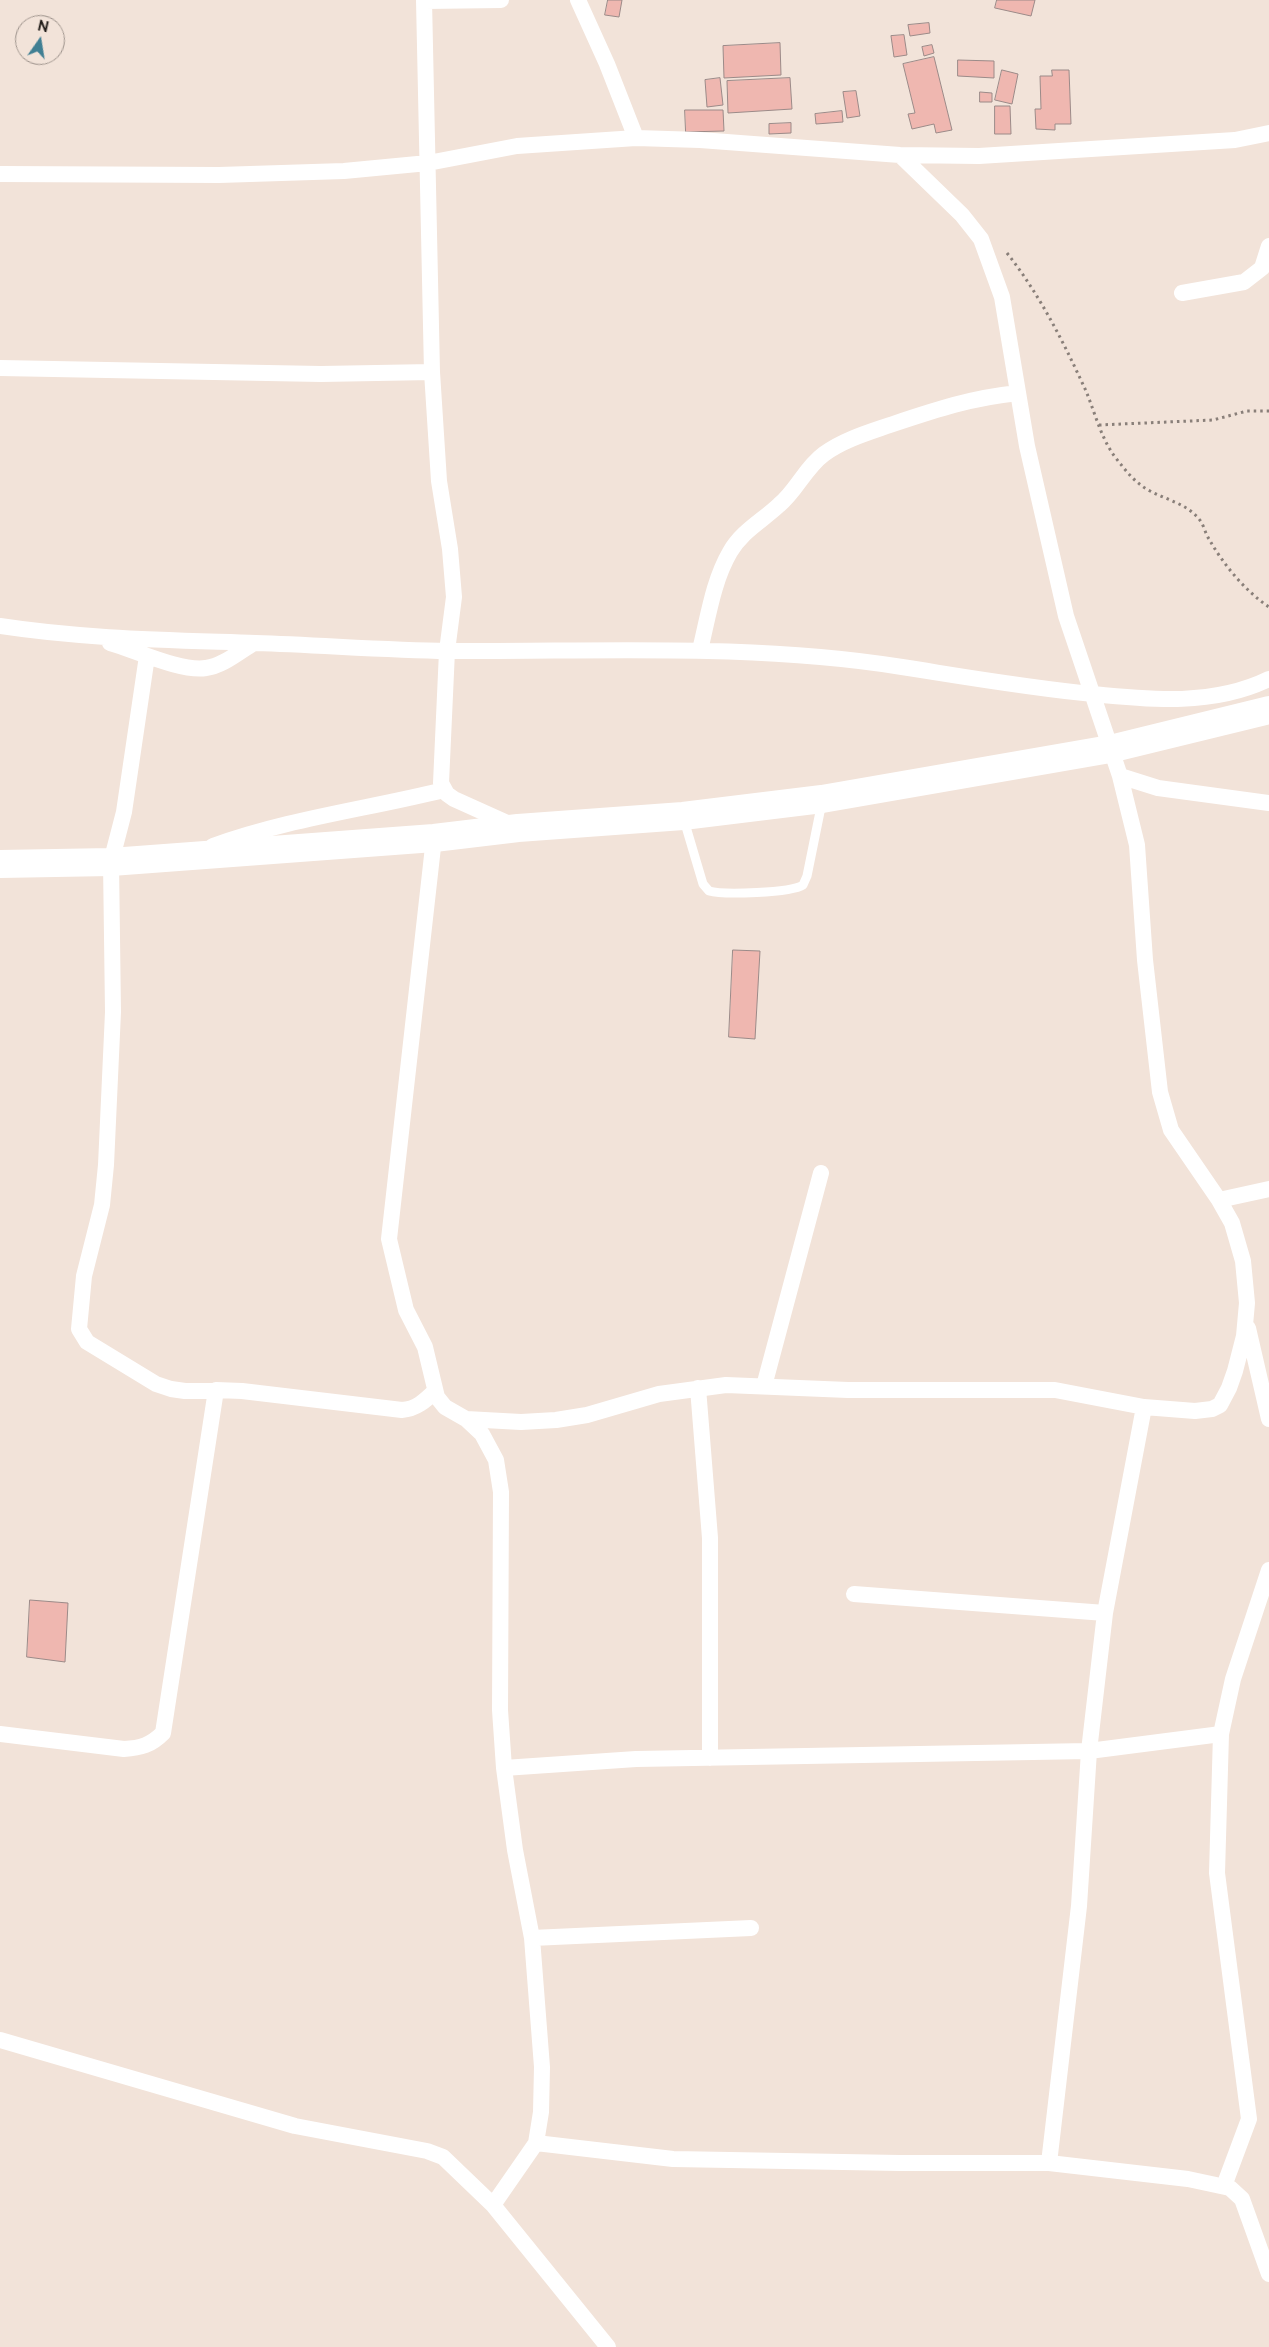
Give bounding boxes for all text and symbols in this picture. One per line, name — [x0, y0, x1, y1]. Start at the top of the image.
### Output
north arrow — [15, 15, 65, 65]
text: N — [36, 17, 50, 35]

